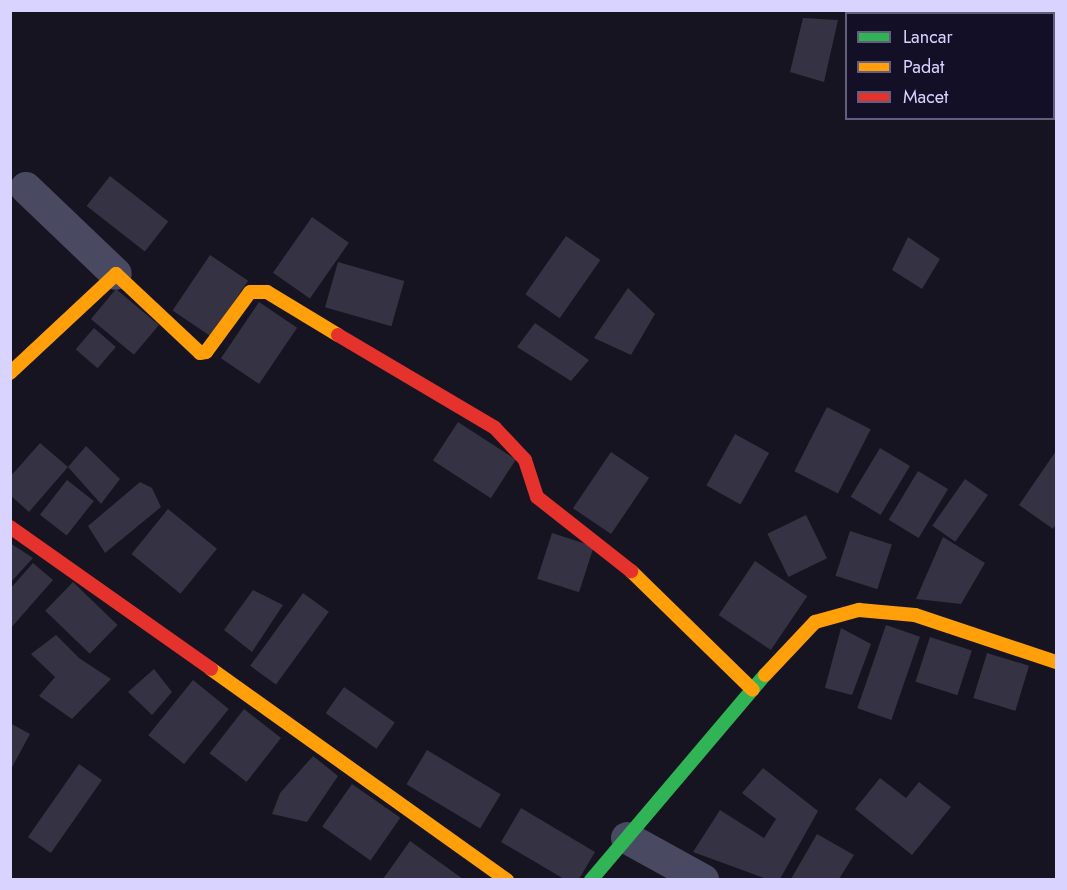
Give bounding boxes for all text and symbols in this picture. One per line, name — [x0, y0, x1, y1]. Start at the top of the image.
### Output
legend — [845, 12, 1055, 120]
text: Lancar — [903, 24, 953, 50]
text: Padat — [903, 54, 944, 80]
text: Macet — [903, 84, 948, 110]

